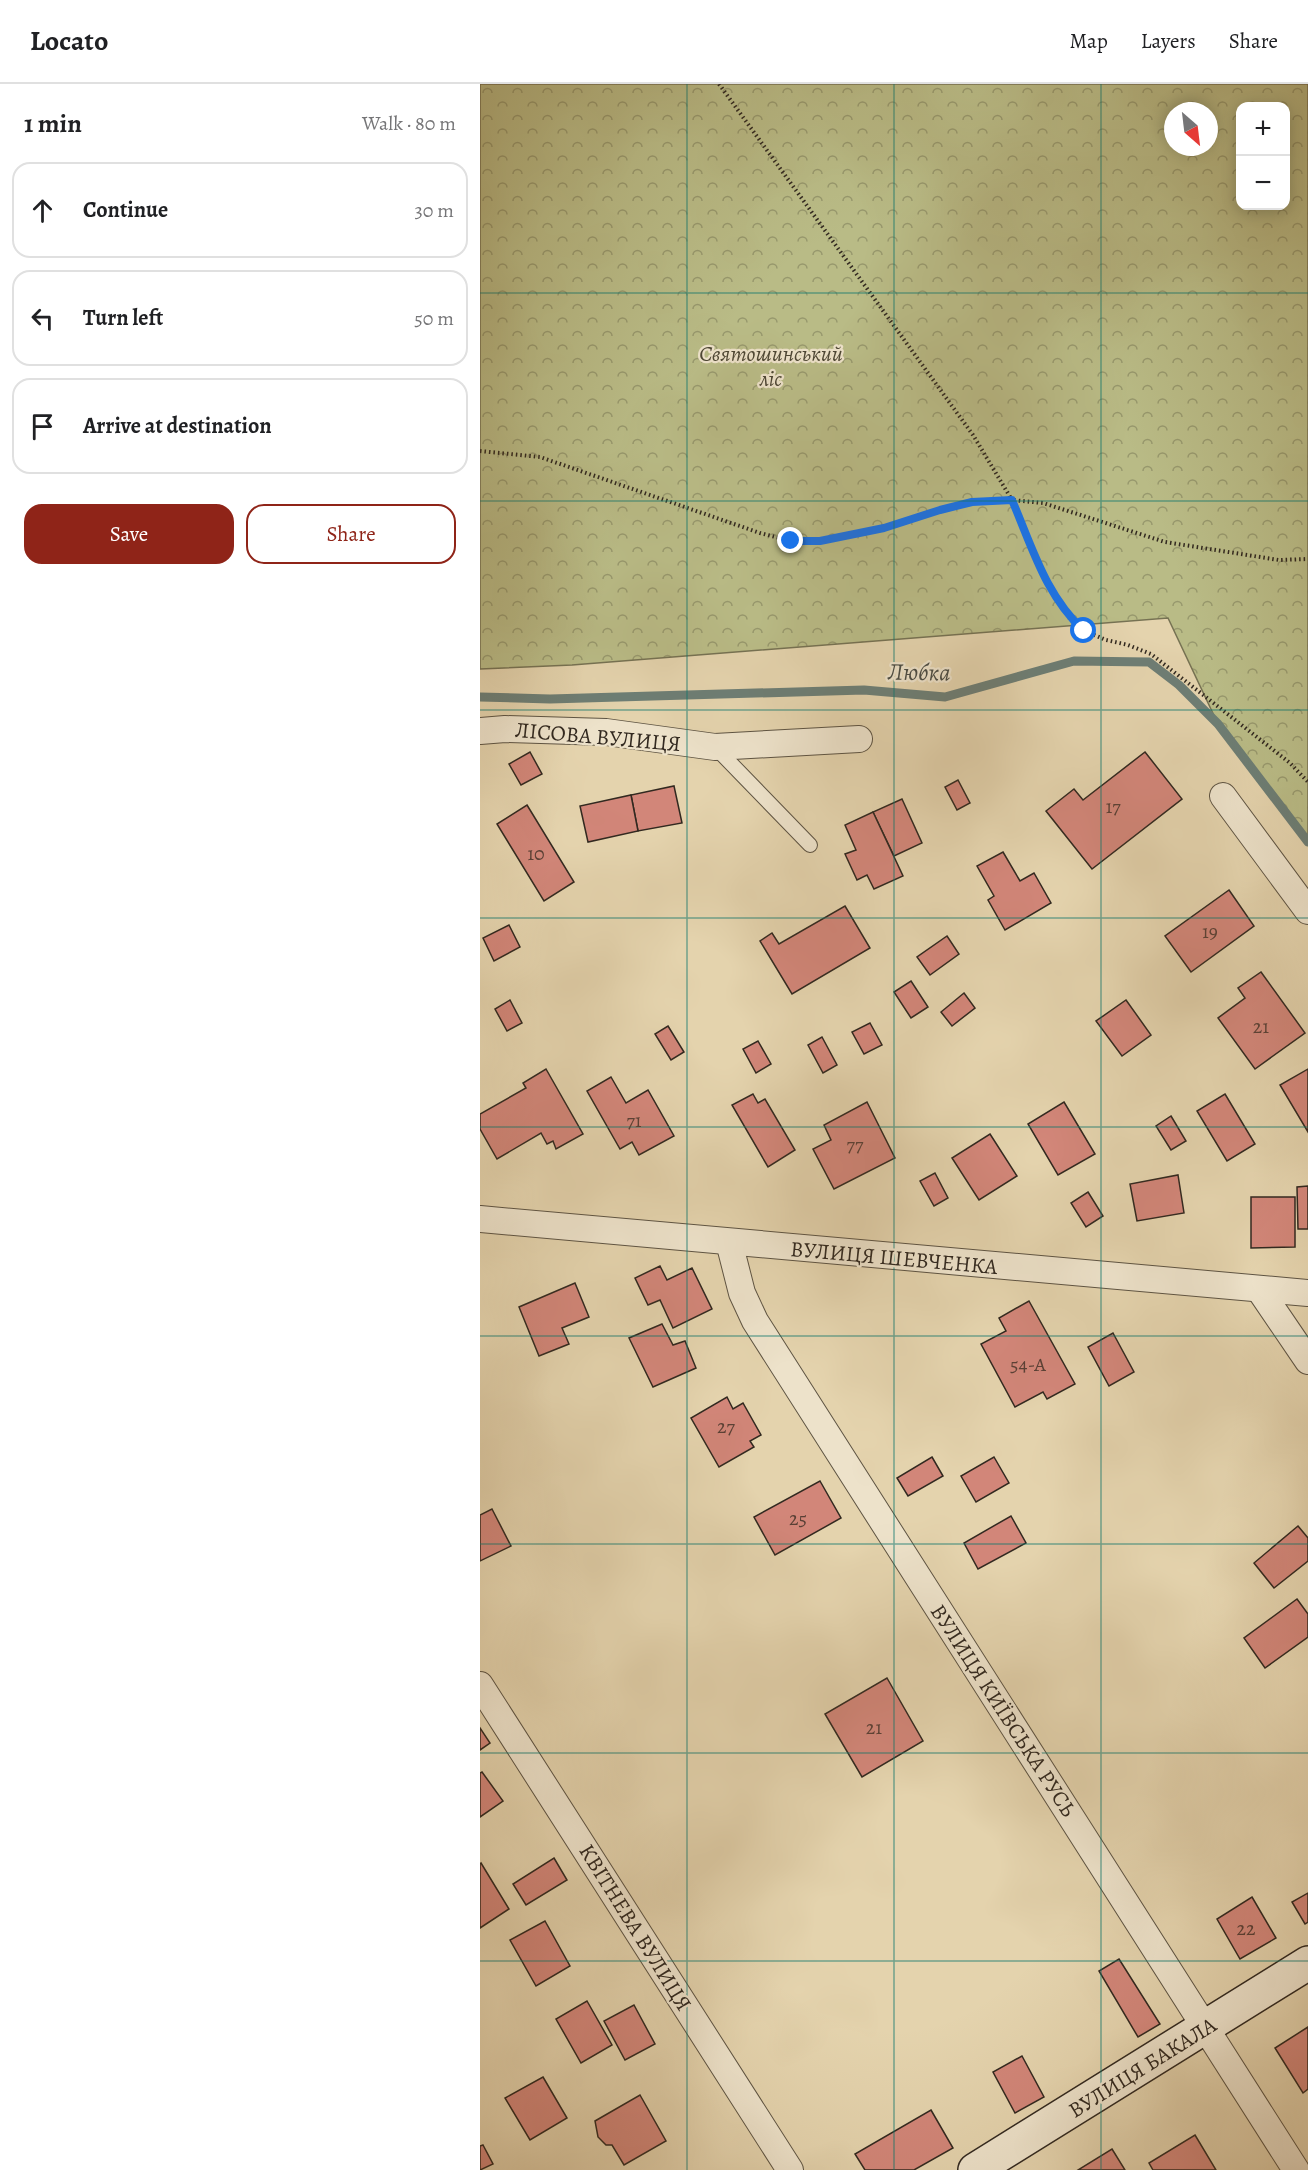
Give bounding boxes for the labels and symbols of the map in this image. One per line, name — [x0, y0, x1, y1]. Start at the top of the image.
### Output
north arrow — [1164, 102, 1218, 156]
park label: Святошинський ліс — [699, 339, 843, 394]
route end — [777, 527, 803, 553]
route start — [1070, 617, 1096, 643]
water label: Любка — [886, 655, 951, 689]
street label: ЛІСОВА ВУЛИЦЯ — [514, 715, 682, 759]
house number: 17 — [1105, 793, 1121, 820]
house number: 10 — [527, 840, 545, 867]
house number: 19 — [1202, 918, 1218, 945]
house number: 21 — [1253, 1013, 1269, 1040]
house number: 71 — [626, 1107, 642, 1134]
house number: 77 — [847, 1131, 864, 1158]
street label: ВУЛИЦЯ ШЕВЧЕНКА — [789, 1234, 1000, 1282]
house number: 54-А — [1010, 1351, 1046, 1378]
house number: 27 — [717, 1413, 736, 1440]
house number: 25 — [789, 1505, 807, 1532]
street label: ВУЛИЦЯ КИЇВСЬКА РУСЬ — [923, 1598, 1083, 1823]
house number: 21 — [866, 1714, 882, 1741]
street label: КВІТНЕВА ВУЛИЦЯ — [572, 1838, 699, 2017]
house number: 22 — [1237, 1915, 1256, 1942]
street label: ВУЛИЦЯ БАКАЛА — [1063, 2010, 1223, 2125]

